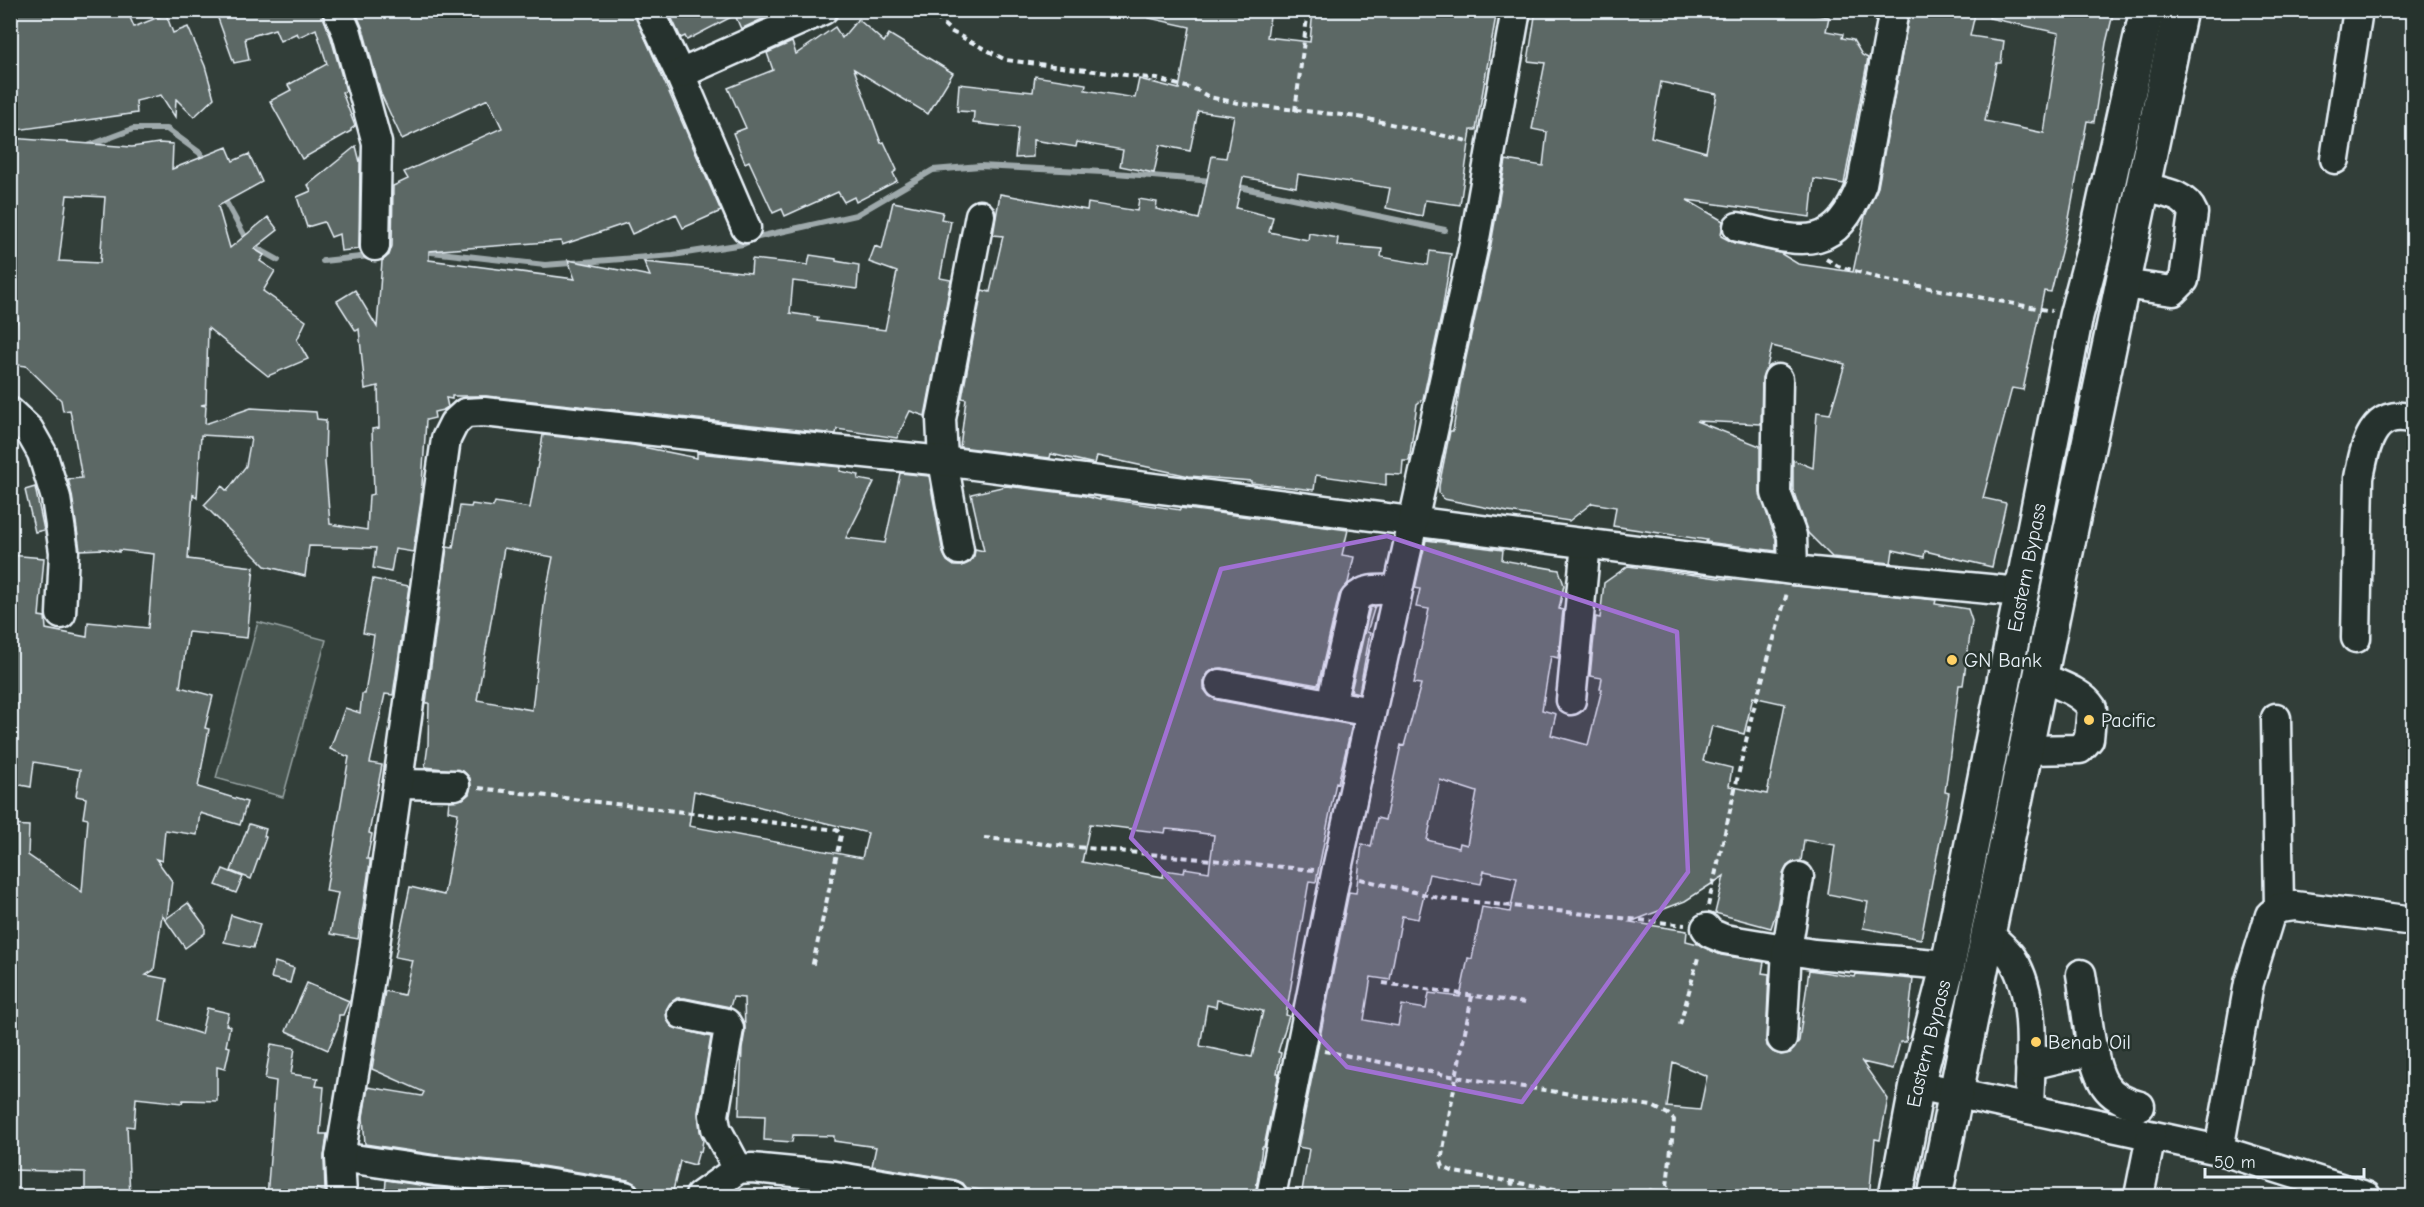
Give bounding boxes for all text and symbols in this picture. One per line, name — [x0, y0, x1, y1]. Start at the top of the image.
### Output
street label: Eastern Bypass — [2002, 501, 2050, 634]
place label: GN Bank — [1964, 649, 2042, 672]
marker: GN Bank — [1945, 653, 1959, 667]
place label: Pacific — [2101, 709, 2156, 732]
marker: Pacific — [2082, 713, 2096, 727]
street label: Eastern Bypass — [1902, 977, 1955, 1109]
place label: Benab Oil — [2048, 1031, 2131, 1054]
marker: Benab Oil — [2029, 1035, 2043, 1049]
scale bar — [2205, 1141, 2364, 1179]
text: 50 m — [2214, 1152, 2256, 1173]

